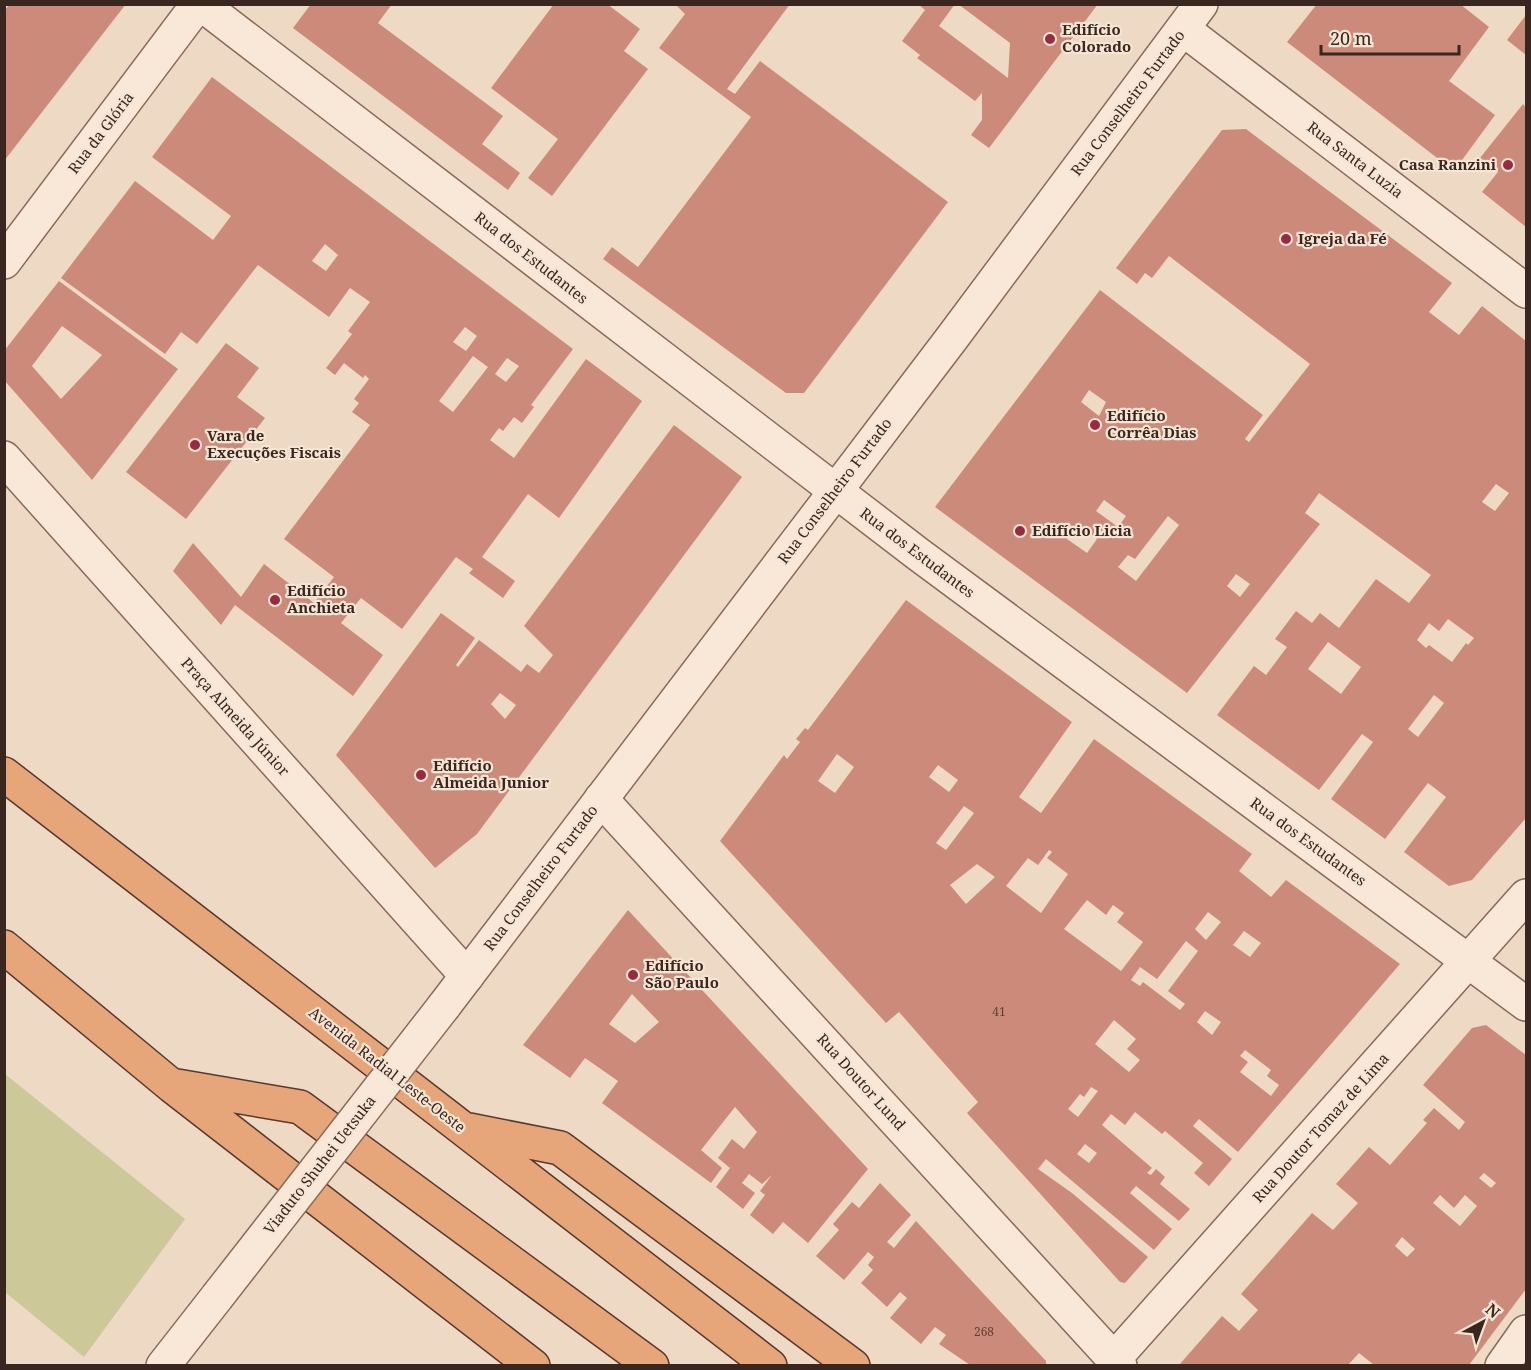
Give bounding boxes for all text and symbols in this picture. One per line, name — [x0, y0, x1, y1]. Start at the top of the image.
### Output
scale bar — [1321, 18, 1459, 56]
place label: Edifício Colorado — [1062, 19, 1131, 56]
street label: Rua Conselheiro Furtado — [1066, 25, 1189, 179]
text: 20 m — [1330, 26, 1372, 50]
marker: Edifício Colorado — [1043, 32, 1057, 46]
street label: Rua da Glória — [63, 87, 138, 177]
street label: Rua Santa Luzia — [1303, 116, 1408, 202]
place label: Casa Ranzini — [1399, 154, 1497, 174]
marker: Casa Ranzini — [1501, 158, 1515, 172]
street label: Rua dos Estudantes — [471, 207, 593, 308]
place label: Igreja da Fé — [1298, 228, 1387, 248]
marker: Igreja da Fé — [1279, 232, 1293, 246]
place label: Edifício Corrêa Dias — [1107, 405, 1196, 442]
street label: Rua Conselheiro Furtado — [773, 413, 896, 567]
marker: Edifício Corrêa Dias — [1088, 418, 1102, 432]
place label: Vara de Execuções Fiscais — [207, 425, 341, 462]
marker: Vara de Execuções Fiscais — [188, 438, 202, 452]
street label: Rua dos Estudantes — [856, 503, 979, 602]
place label: Edifício Licia — [1032, 520, 1132, 540]
marker: Edifício Licia — [1013, 524, 1027, 538]
place label: Edifício Anchieta — [287, 580, 355, 617]
marker: Edifício Anchieta — [268, 593, 282, 607]
street label: Praça Almeida Júnior — [177, 653, 294, 780]
place label: Edifício Almeida Junior — [433, 755, 549, 792]
marker: Edifício Almeida Junior — [414, 768, 428, 782]
street label: Rua dos Estudantes — [1247, 792, 1371, 890]
street label: Rua Conselheiro Furtado — [479, 800, 602, 954]
place label: Edifício São Paulo — [645, 955, 719, 992]
marker: Edifício São Paulo — [626, 968, 640, 982]
street label: Avenida Radial Leste-Oeste — [305, 1002, 470, 1137]
house number: 41 — [992, 1003, 1006, 1020]
street label: Rua Doutor Lund — [813, 1029, 910, 1134]
street label: Rua Doutor Tomaz de Lima — [1248, 1048, 1393, 1206]
street label: Viaduto Shuhei Uetsuka — [259, 1091, 380, 1238]
north arrow — [1453, 1292, 1513, 1352]
text: N — [1481, 1298, 1505, 1323]
house number: 268 — [974, 1323, 994, 1340]

